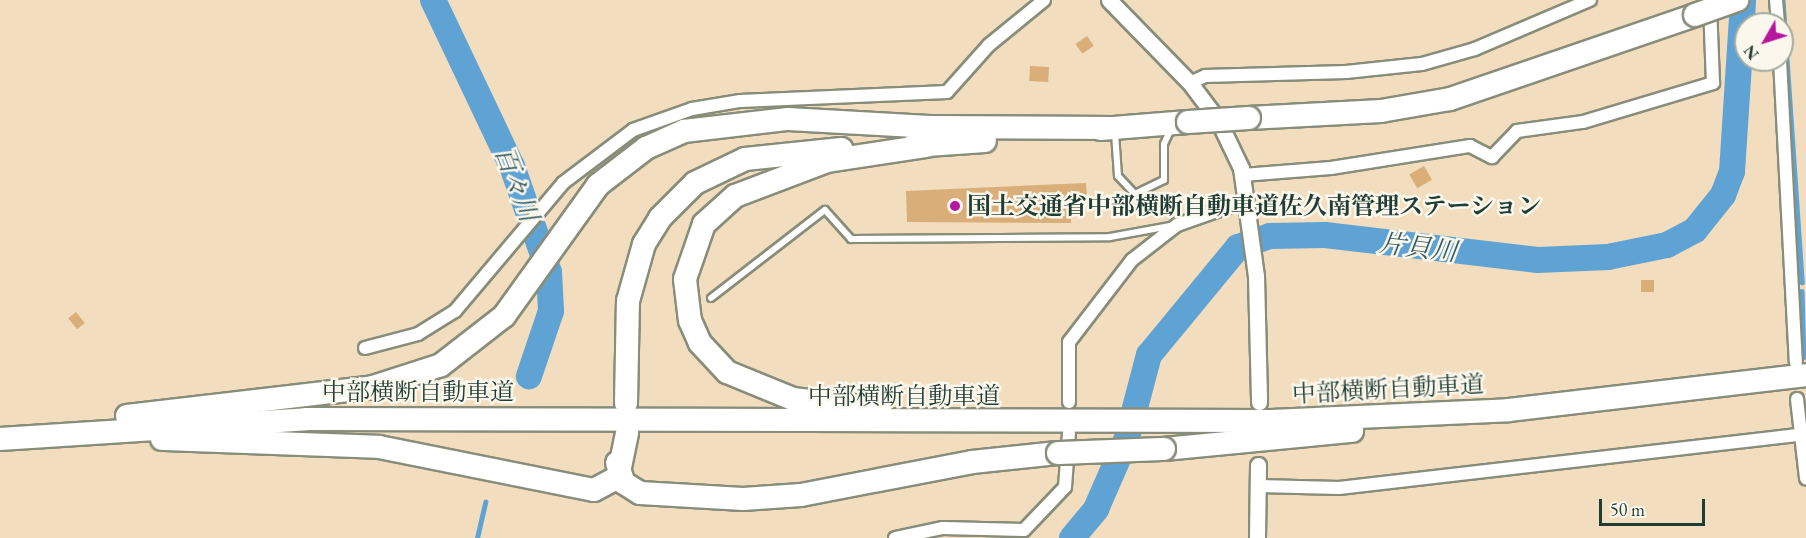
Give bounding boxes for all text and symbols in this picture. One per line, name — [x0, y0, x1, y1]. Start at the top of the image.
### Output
north arrow — [1734, 12, 1794, 72]
text: N — [1739, 41, 1763, 64]
water label: 百々川 — [487, 142, 545, 226]
place label: 国土交通省中部横断自動車道佐久南管理ステーション — [967, 192, 1543, 220]
marker: 国土交通省中部横断自動車道佐久南管理ステーション — [948, 199, 962, 213]
water label: 片貝川 — [1377, 228, 1459, 268]
street label: 中部横断自動車道 — [1291, 370, 1485, 408]
street label: 中部横断自動車道 — [322, 378, 514, 406]
street label: 中部横断自動車道 — [808, 382, 1000, 410]
scale bar — [1602, 487, 1708, 525]
text: 50 m — [1610, 498, 1645, 521]

